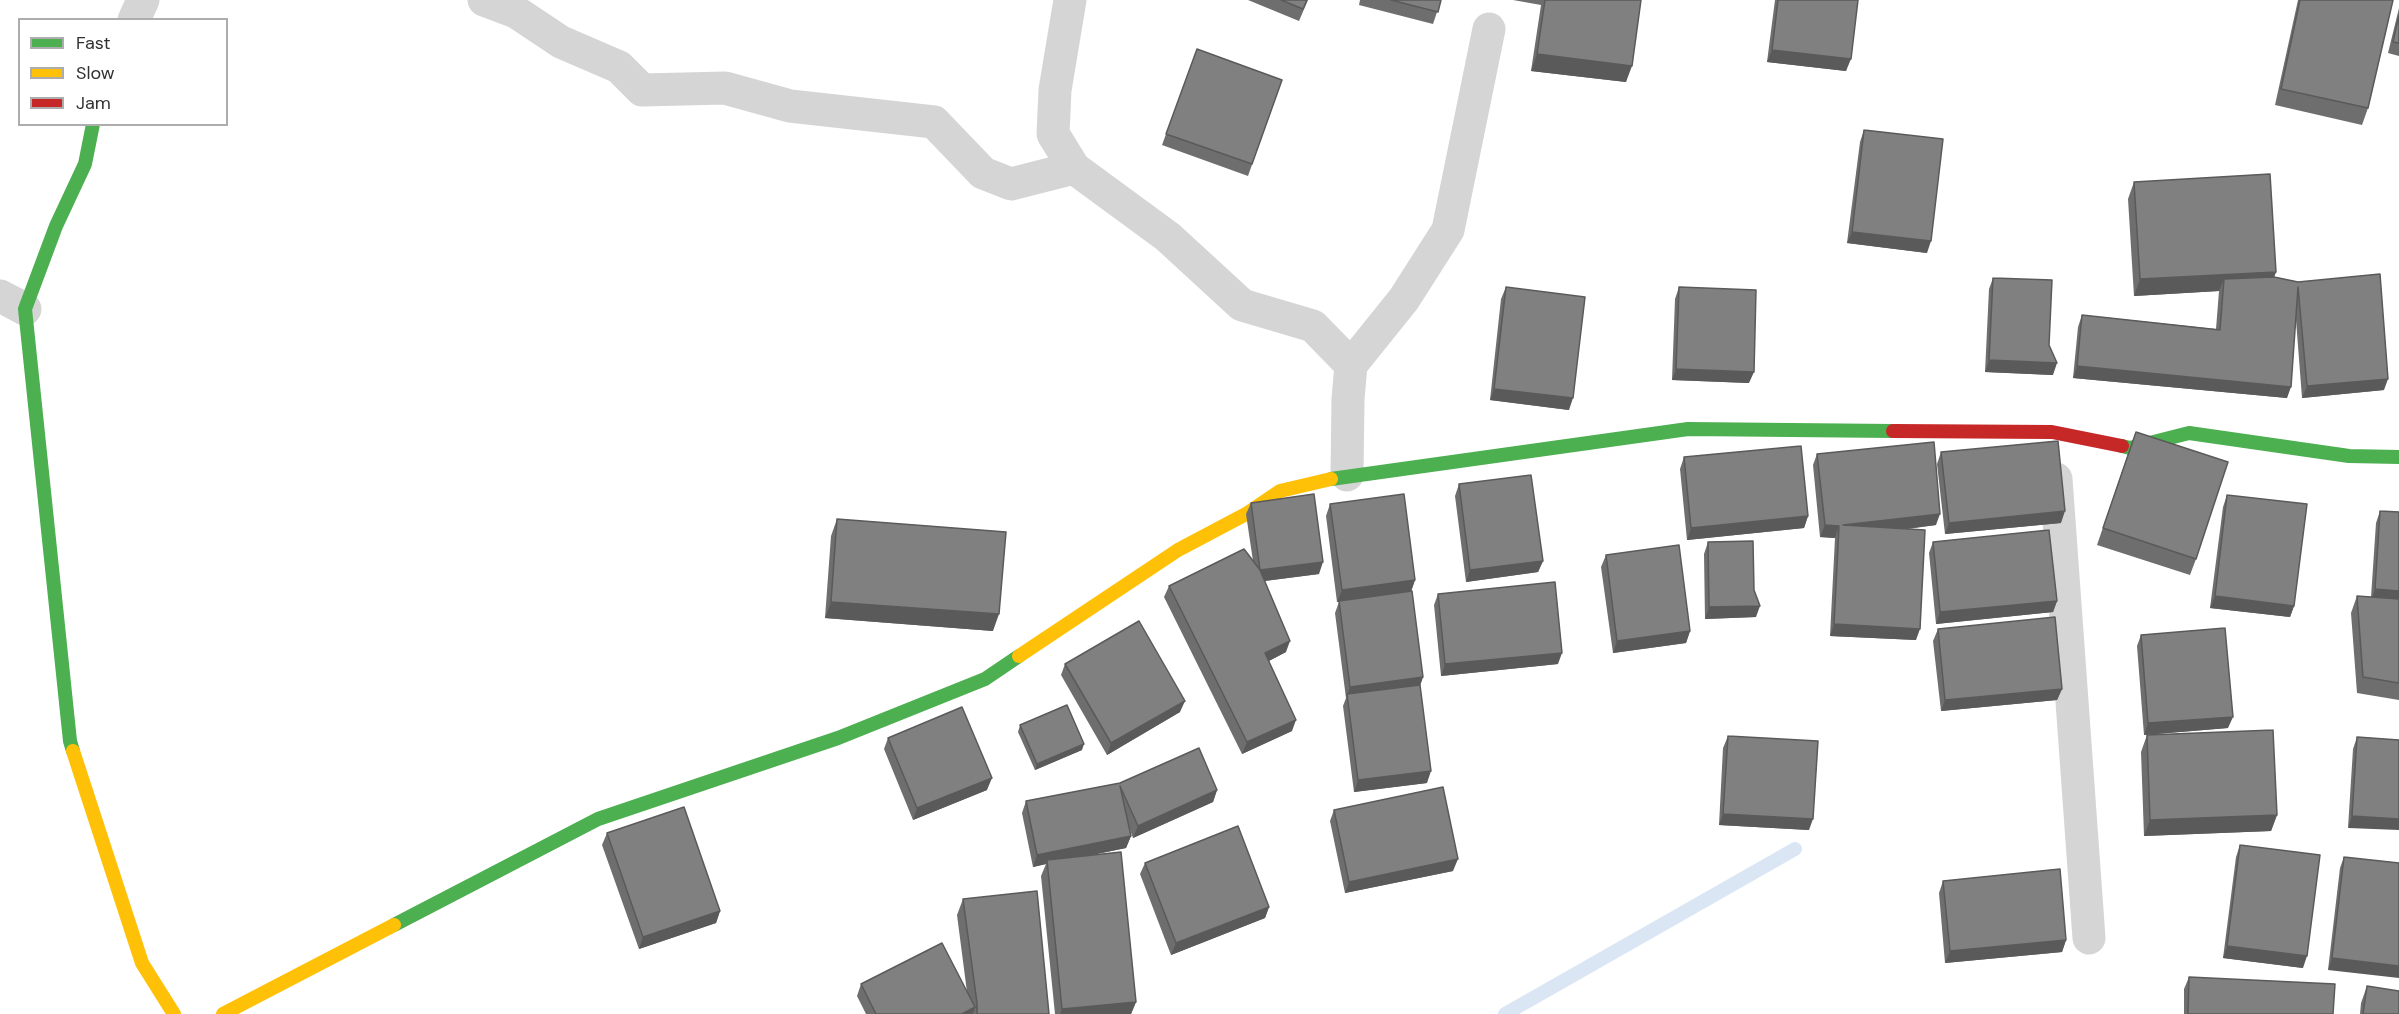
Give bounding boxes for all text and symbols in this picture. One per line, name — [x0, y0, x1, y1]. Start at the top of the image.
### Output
legend — [18, 18, 228, 126]
text: Fast — [76, 31, 111, 55]
text: Slow — [76, 61, 115, 85]
text: Jam — [76, 91, 111, 115]

